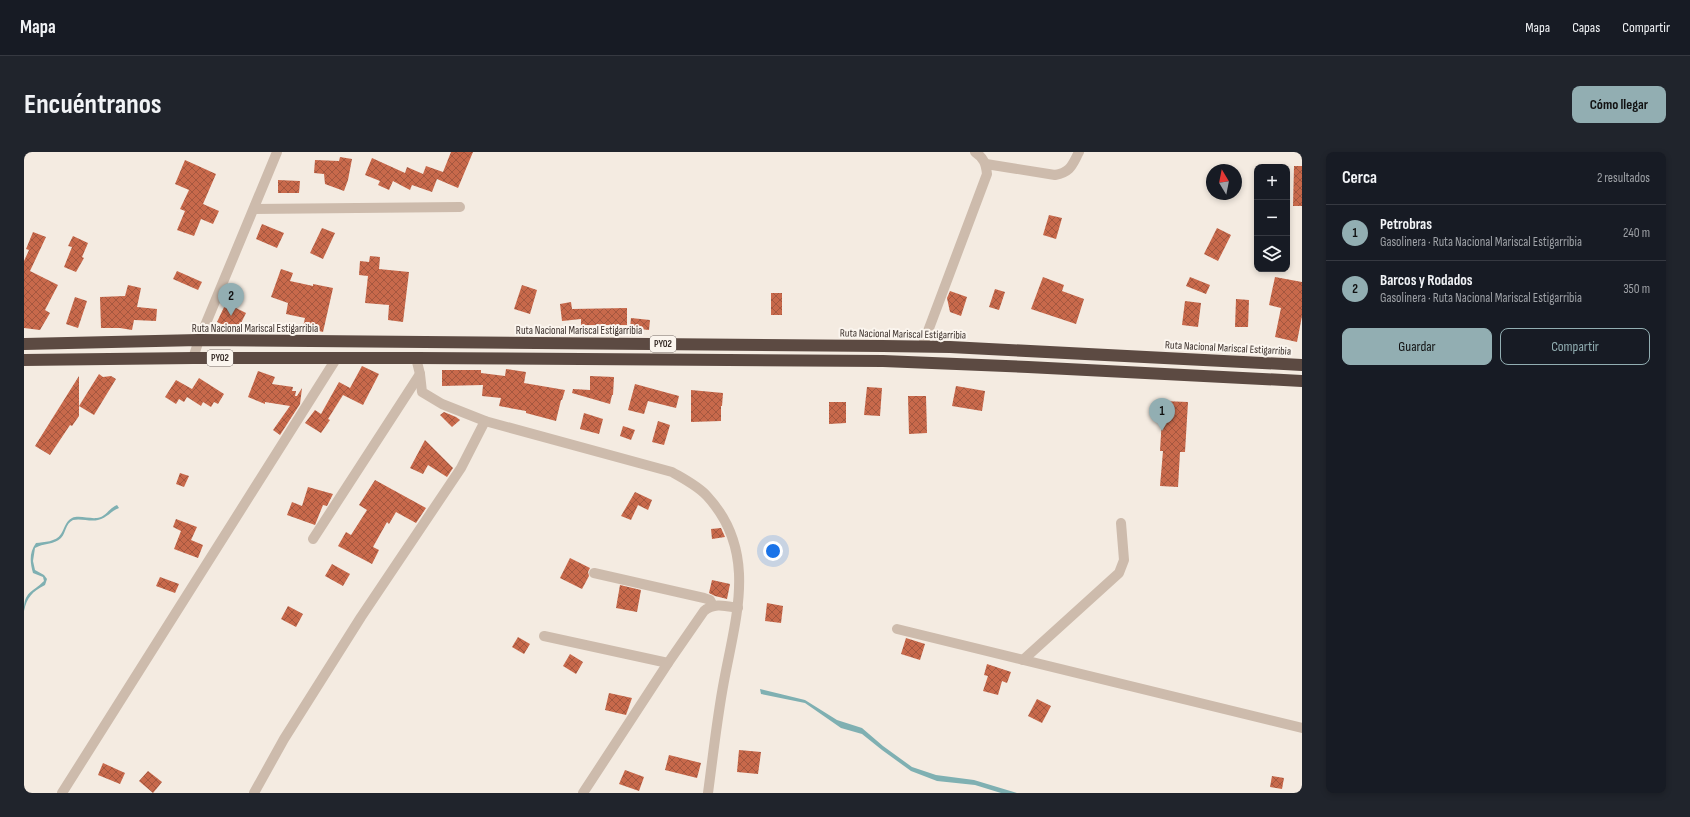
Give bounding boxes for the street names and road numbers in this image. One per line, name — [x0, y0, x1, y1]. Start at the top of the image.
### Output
street label: Ruta Nacional Mariscal Estigarribia — [192, 322, 318, 335]
street label: Ruta Nacional Mariscal Estigarribia — [516, 324, 642, 337]
street label: Ruta Nacional Mariscal Estigarribia — [840, 326, 966, 342]
road number: PY02 — [650, 336, 676, 352]
street label: Ruta Nacional Mariscal Estigarribia — [1165, 338, 1291, 358]
road number: PY02 — [207, 350, 233, 366]

